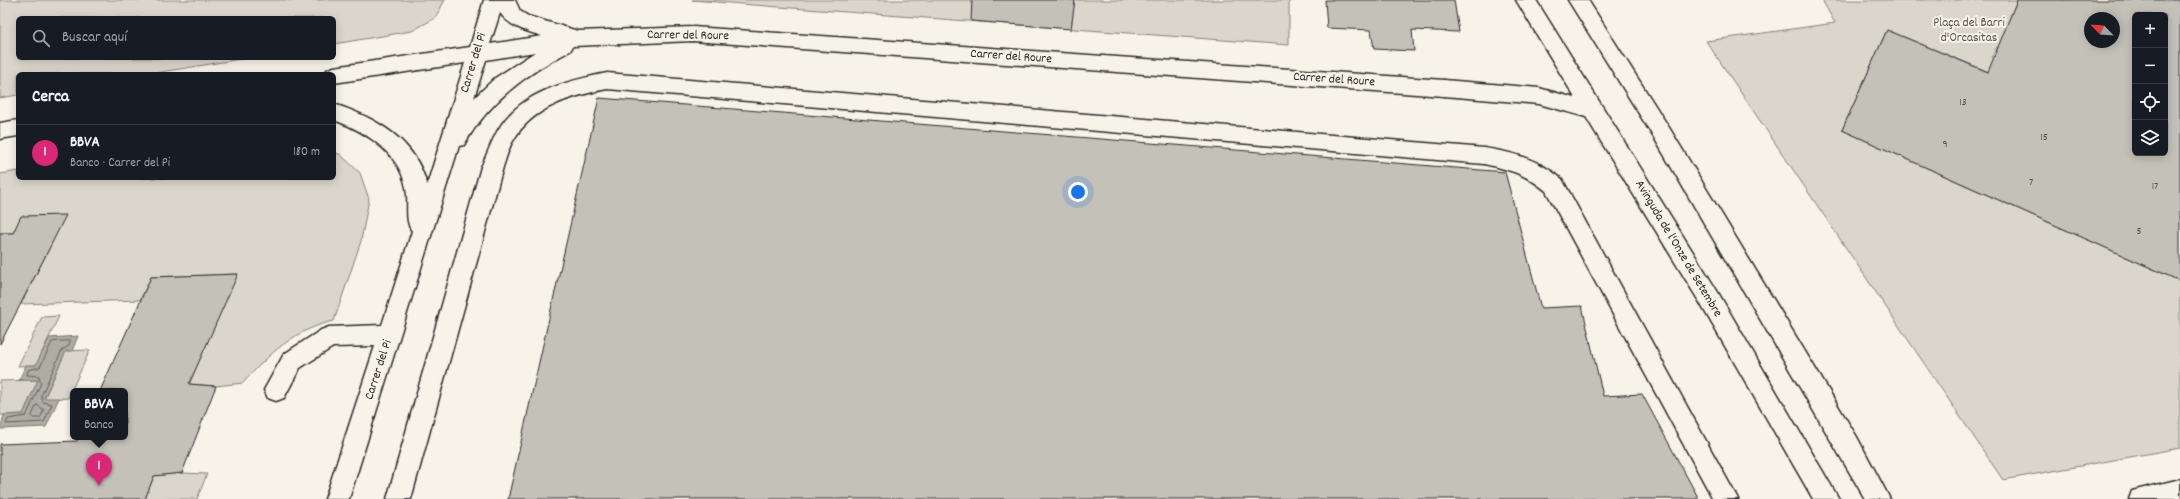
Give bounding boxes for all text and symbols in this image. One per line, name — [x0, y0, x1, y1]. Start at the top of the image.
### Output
north arrow — [2084, 12, 2120, 48]
map controls — [2132, 12, 2168, 156]
button: + — [2132, 12, 2168, 48]
park label: Plaça del Barri d'Orcasitas — [1933, 14, 2005, 48]
search box — [16, 16, 336, 60]
street label: Carrer del Roure — [647, 26, 729, 46]
icon: search — [30, 27, 52, 49]
text: Buscar aquí — [62, 27, 127, 49]
street label: Carrer del Pi — [456, 30, 492, 95]
street label: Carrer del Roure — [970, 45, 1053, 69]
button: − — [2132, 48, 2168, 84]
street label: Carrer del Roure — [1293, 68, 1376, 92]
button: locate — [2132, 84, 2168, 120]
text: Cerca — [32, 86, 69, 110]
house number: 13 — [1959, 95, 1967, 111]
button: layers — [2132, 120, 2168, 156]
house number: 15 — [2040, 130, 2048, 146]
text: BBVA — [70, 132, 100, 154]
house number: 9 — [1942, 137, 1948, 153]
text: 1 — [44, 143, 46, 162]
text: 180 m — [293, 143, 320, 162]
text: Banco · Carrer del Pi — [70, 154, 170, 173]
house number: 7 — [2029, 175, 2033, 191]
street label: Avinguda de l'Onze de Setembre — [1629, 177, 1727, 321]
house number: 17 — [2152, 179, 2158, 195]
your location — [1068, 182, 1088, 202]
house number: 5 — [2136, 224, 2142, 240]
street label: Carrer del Pi — [360, 337, 398, 402]
popup — [70, 388, 128, 440]
text: BBVA — [84, 394, 114, 416]
text: Banco — [84, 416, 113, 435]
pin: 1 — [86, 453, 112, 486]

